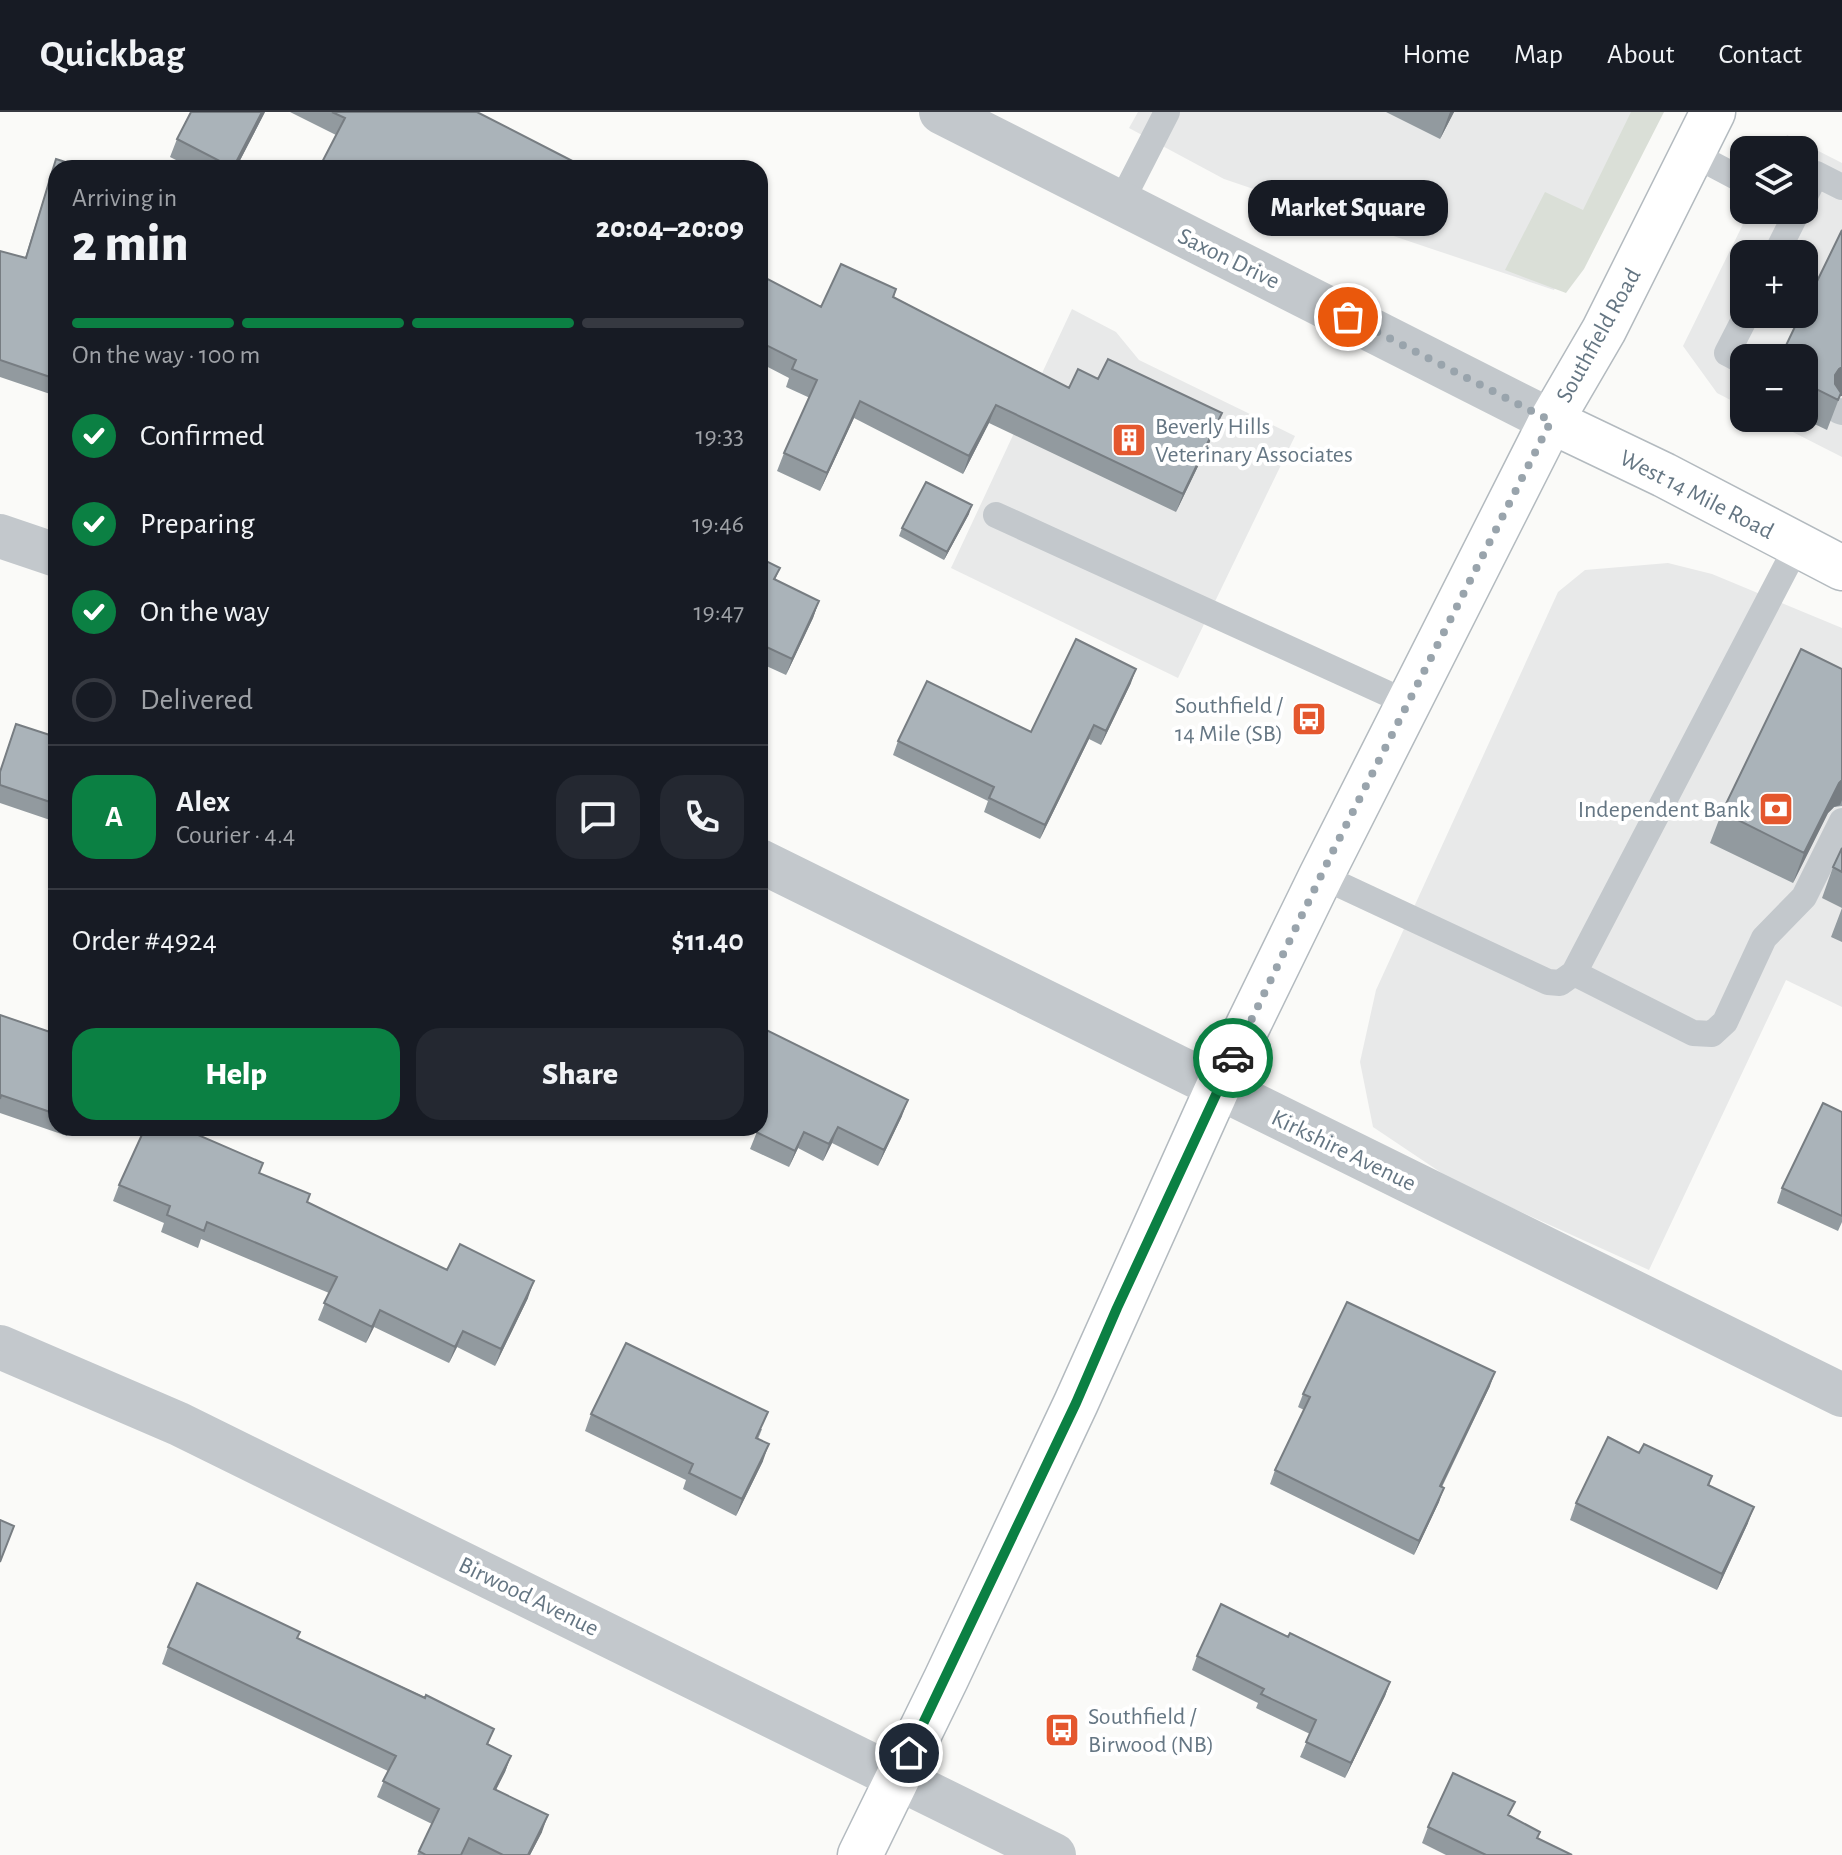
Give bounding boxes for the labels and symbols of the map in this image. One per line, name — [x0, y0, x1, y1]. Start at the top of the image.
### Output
callout: Market Square — [1248, 181, 1448, 237]
street label: Saxon Drive — [1174, 224, 1283, 294]
street label: Southfield Road — [1552, 264, 1646, 407]
pin — [1314, 283, 1382, 351]
place label: Beverly Hills Veterinary Associates — [1155, 415, 1353, 467]
building icon: Beverly Hills Veterinary Associates — [1110, 421, 1148, 459]
street label: West 14 Mile Road — [1616, 446, 1777, 544]
place label: Southfield / 14 Mile (SB) — [1175, 694, 1283, 746]
bus stop icon: Southfield / 14 Mile (SB) — [1290, 700, 1328, 738]
bank icon: Independent Bank — [1757, 790, 1795, 828]
place label: Independent Bank — [1578, 798, 1750, 822]
courier — [1193, 1018, 1273, 1098]
street label: Kirkshire Avenue — [1268, 1106, 1420, 1196]
street label: Birwood Avenue — [455, 1553, 602, 1641]
place label: Southfield / Birwood (NB) — [1088, 1705, 1214, 1757]
bus stop icon: Southfield / Birwood (NB) — [1043, 1711, 1081, 1749]
pin — [875, 1719, 943, 1787]

